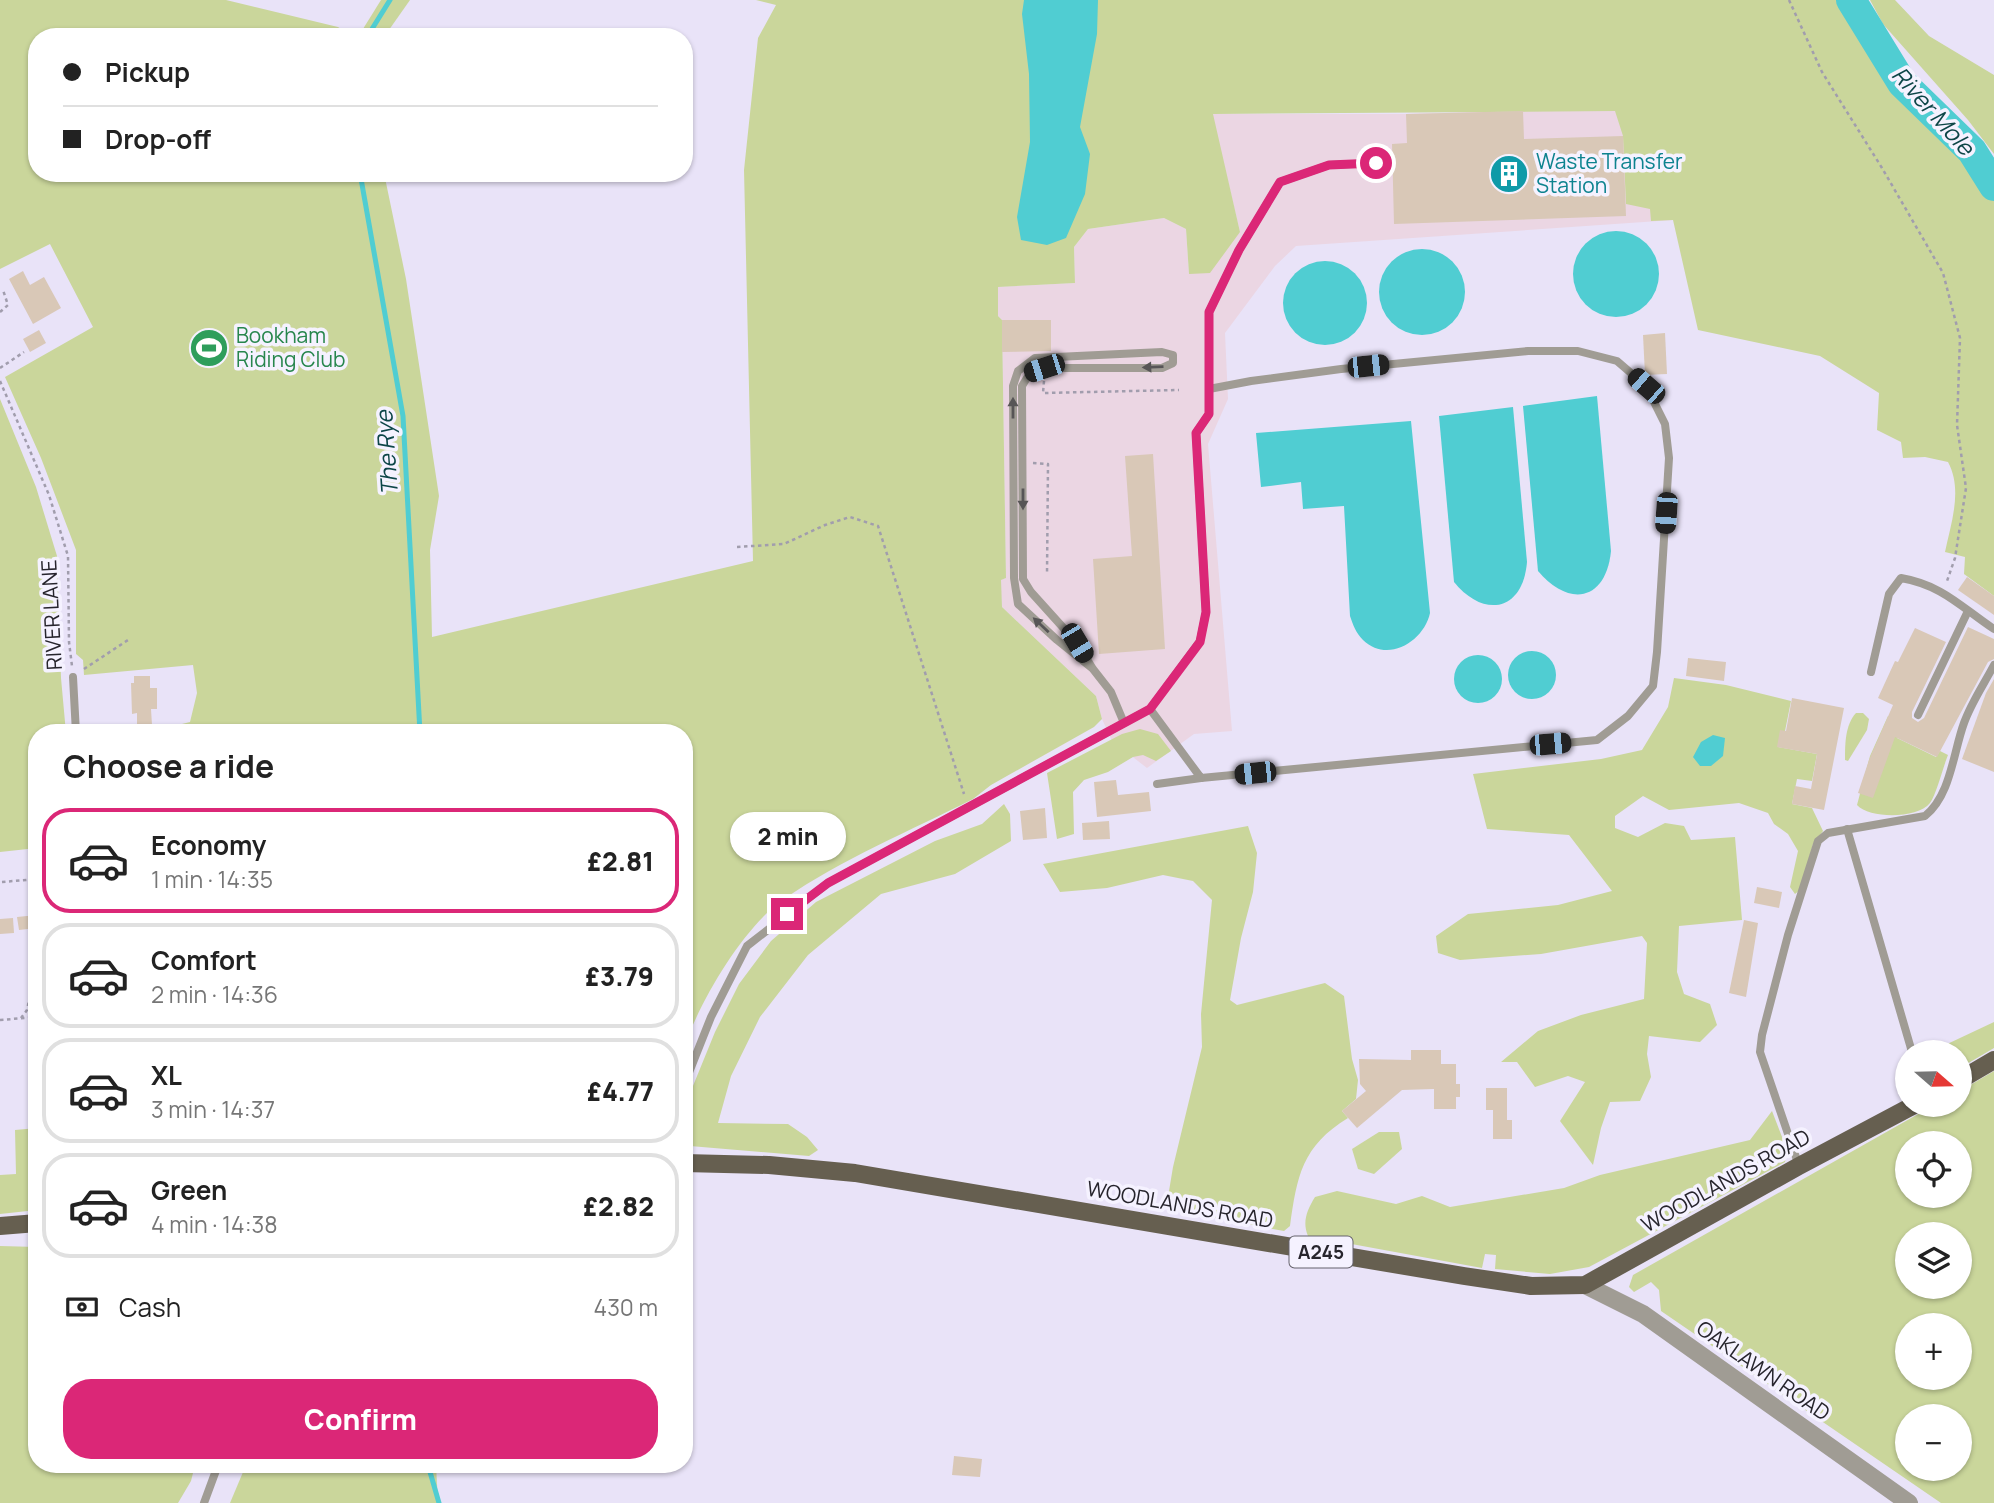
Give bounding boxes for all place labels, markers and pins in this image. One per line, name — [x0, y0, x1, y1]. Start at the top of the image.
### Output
place label: Waste Transfer Station — [1536, 147, 1683, 199]
building icon: Waste Transfer Station — [1488, 153, 1530, 195]
place label: Bookham Riding Club — [236, 321, 345, 373]
sports icon: Bookham Riding Club — [188, 327, 230, 369]

